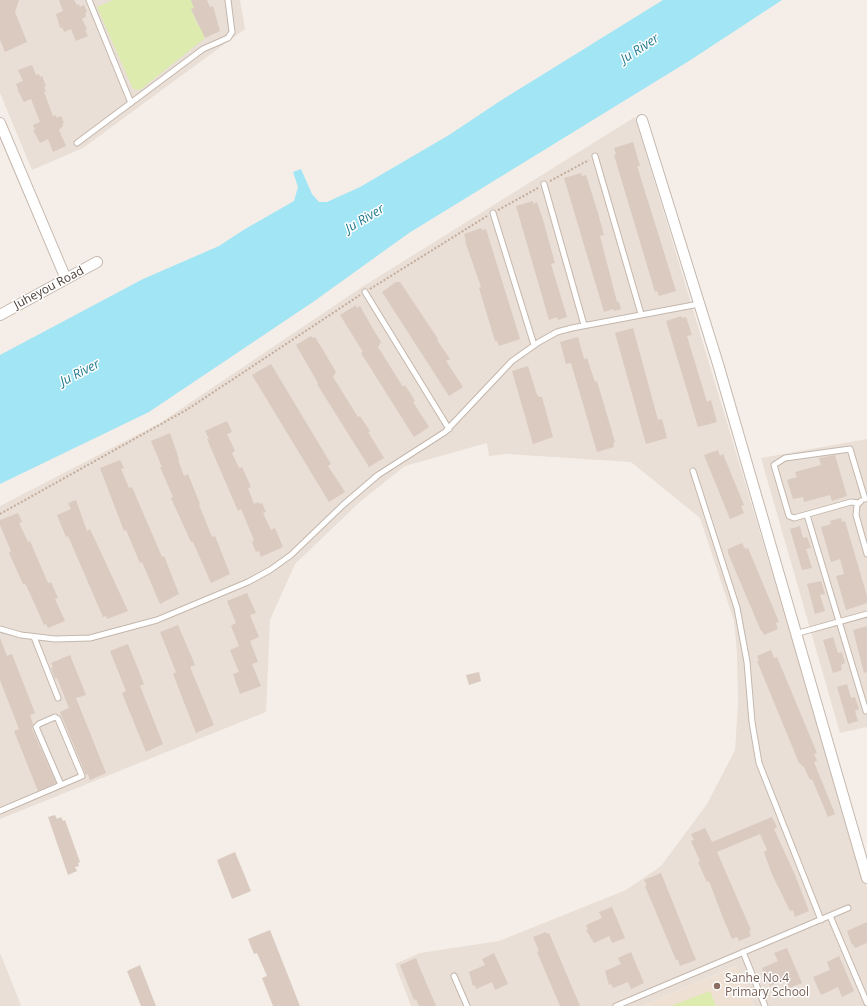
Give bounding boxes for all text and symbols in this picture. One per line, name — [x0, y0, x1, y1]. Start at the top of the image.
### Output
water label: Ju River — [618, 31, 662, 67]
water label: Ju River — [343, 201, 387, 237]
street label: Juheyou Road — [12, 264, 86, 312]
water label: Ju River — [57, 356, 103, 390]
place label: Sanhe No.4 Primary School — [725, 972, 809, 1000]
marker: Sanhe No.4 Primary School — [712, 981, 722, 991]

